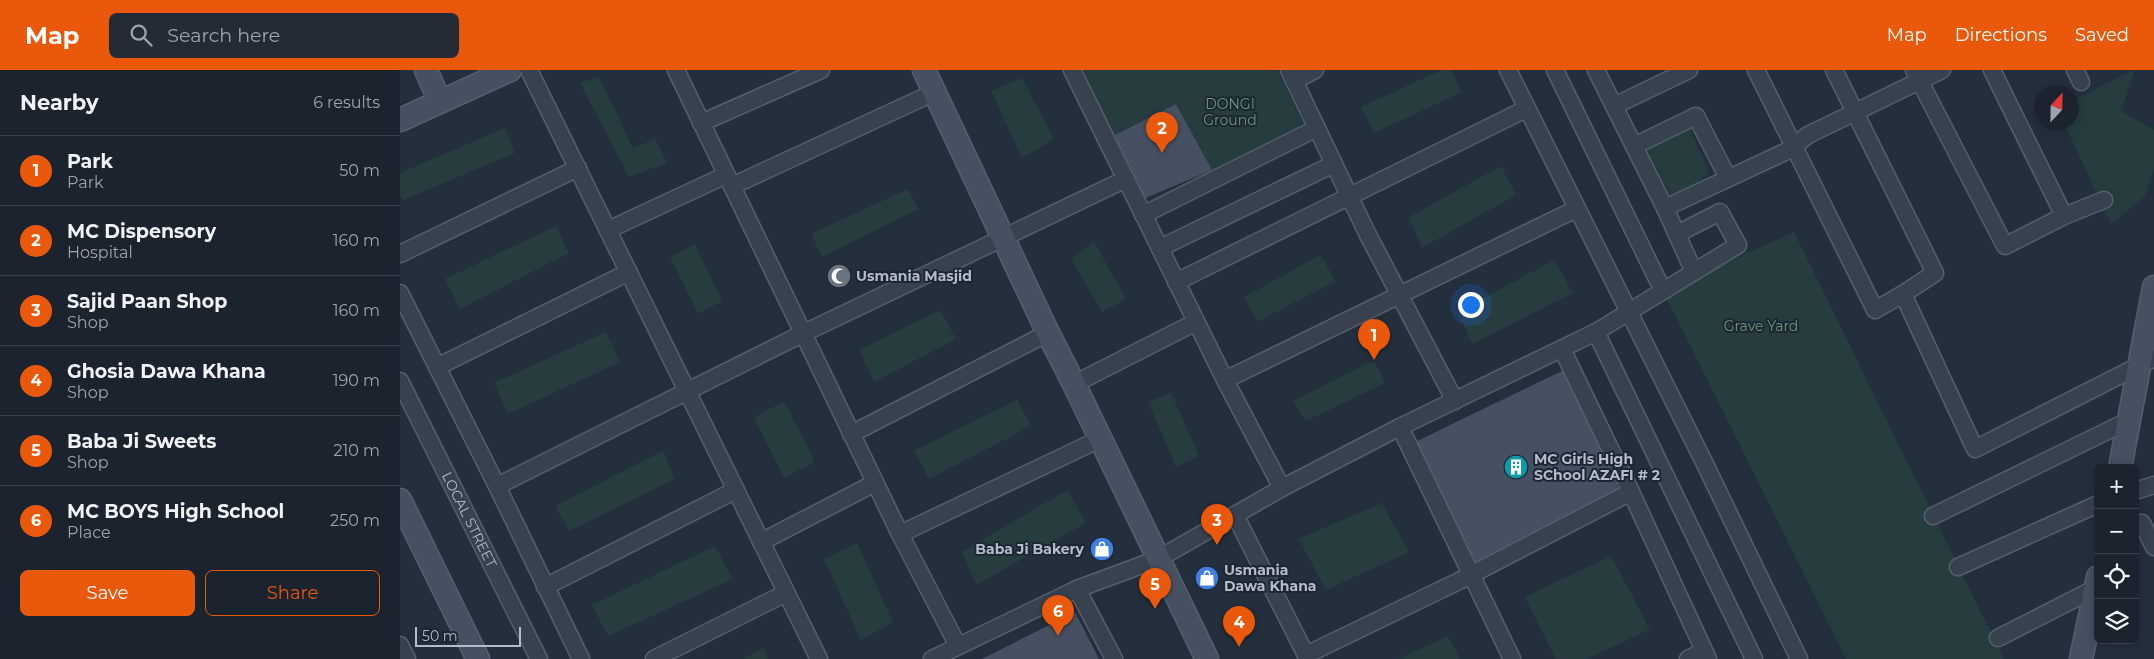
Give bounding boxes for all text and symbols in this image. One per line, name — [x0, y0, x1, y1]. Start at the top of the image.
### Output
search box — [109, 13, 459, 58]
text: Map — [25, 21, 79, 50]
icon: search — [127, 21, 155, 49]
text: Search here — [167, 24, 280, 47]
text: Map — [1887, 24, 1927, 46]
text: Directions — [1955, 24, 2047, 46]
text: Saved — [2075, 24, 2129, 46]
north arrow — [2034, 85, 2079, 130]
text: Nearby — [20, 90, 99, 115]
text: 6 results — [313, 93, 380, 112]
park label: DONGI Ground — [1203, 95, 1257, 129]
pin: 2 — [1146, 112, 1178, 153]
text: Park — [67, 150, 113, 173]
text: 1 — [33, 161, 39, 180]
text: 50 m — [339, 161, 380, 180]
text: Park — [67, 173, 104, 192]
text: MC Dispensory — [67, 220, 216, 243]
text: 2 — [31, 231, 41, 250]
text: 160 m — [333, 231, 380, 250]
text: Hospital — [67, 243, 133, 262]
mosque icon: Usmania Masjid — [826, 263, 852, 289]
place label: Usmania Masjid — [856, 267, 972, 285]
text: Sajid Paan Shop — [67, 290, 227, 313]
your location — [1458, 292, 1484, 318]
text: 3 — [31, 301, 41, 320]
text: 160 m — [333, 301, 380, 320]
text: Shop — [67, 313, 109, 332]
park label: Grave Yard — [1724, 317, 1798, 335]
pin: 1 — [1358, 319, 1390, 360]
text: Ghosia Dawa Khana — [67, 360, 266, 383]
text: 4 — [30, 371, 42, 390]
text: 190 m — [333, 371, 380, 390]
text: Shop — [67, 383, 109, 402]
text: Baba Ji Sweets — [67, 430, 216, 453]
text: 5 — [31, 441, 41, 460]
text: 210 m — [333, 441, 380, 460]
place label: MC Girls High SChool AZAFI # 2 — [1534, 450, 1660, 484]
text: Shop — [67, 453, 109, 472]
building icon: MC Girls High SChool AZAFI # 2 — [1503, 454, 1529, 480]
map controls — [2094, 464, 2139, 644]
button: + — [2094, 464, 2139, 509]
street label: LOCAL STREET — [438, 469, 501, 571]
text: MC BOYS High School — [67, 500, 284, 523]
pin: 3 — [1201, 504, 1233, 545]
button: − — [2094, 509, 2139, 554]
text: 6 — [31, 511, 41, 530]
text: 250 m — [330, 511, 380, 530]
text: Place — [67, 523, 111, 542]
shop icon: Baba Ji Bakery — [1089, 536, 1115, 562]
place label: Baba Ji Bakery — [975, 540, 1085, 558]
button: locate — [2094, 554, 2139, 599]
place label: Usmania Dawa Khana — [1224, 561, 1316, 595]
shop icon: Usmania Dawa Khana — [1194, 565, 1220, 591]
pin: 5 — [1139, 568, 1171, 609]
button: Save — [20, 570, 195, 616]
button: Share — [205, 570, 380, 616]
pin: 6 — [1042, 595, 1074, 636]
button: layers — [2094, 599, 2139, 644]
pin: 4 — [1223, 606, 1255, 647]
scale bar — [415, 624, 521, 647]
text: 50 m — [422, 627, 458, 645]

